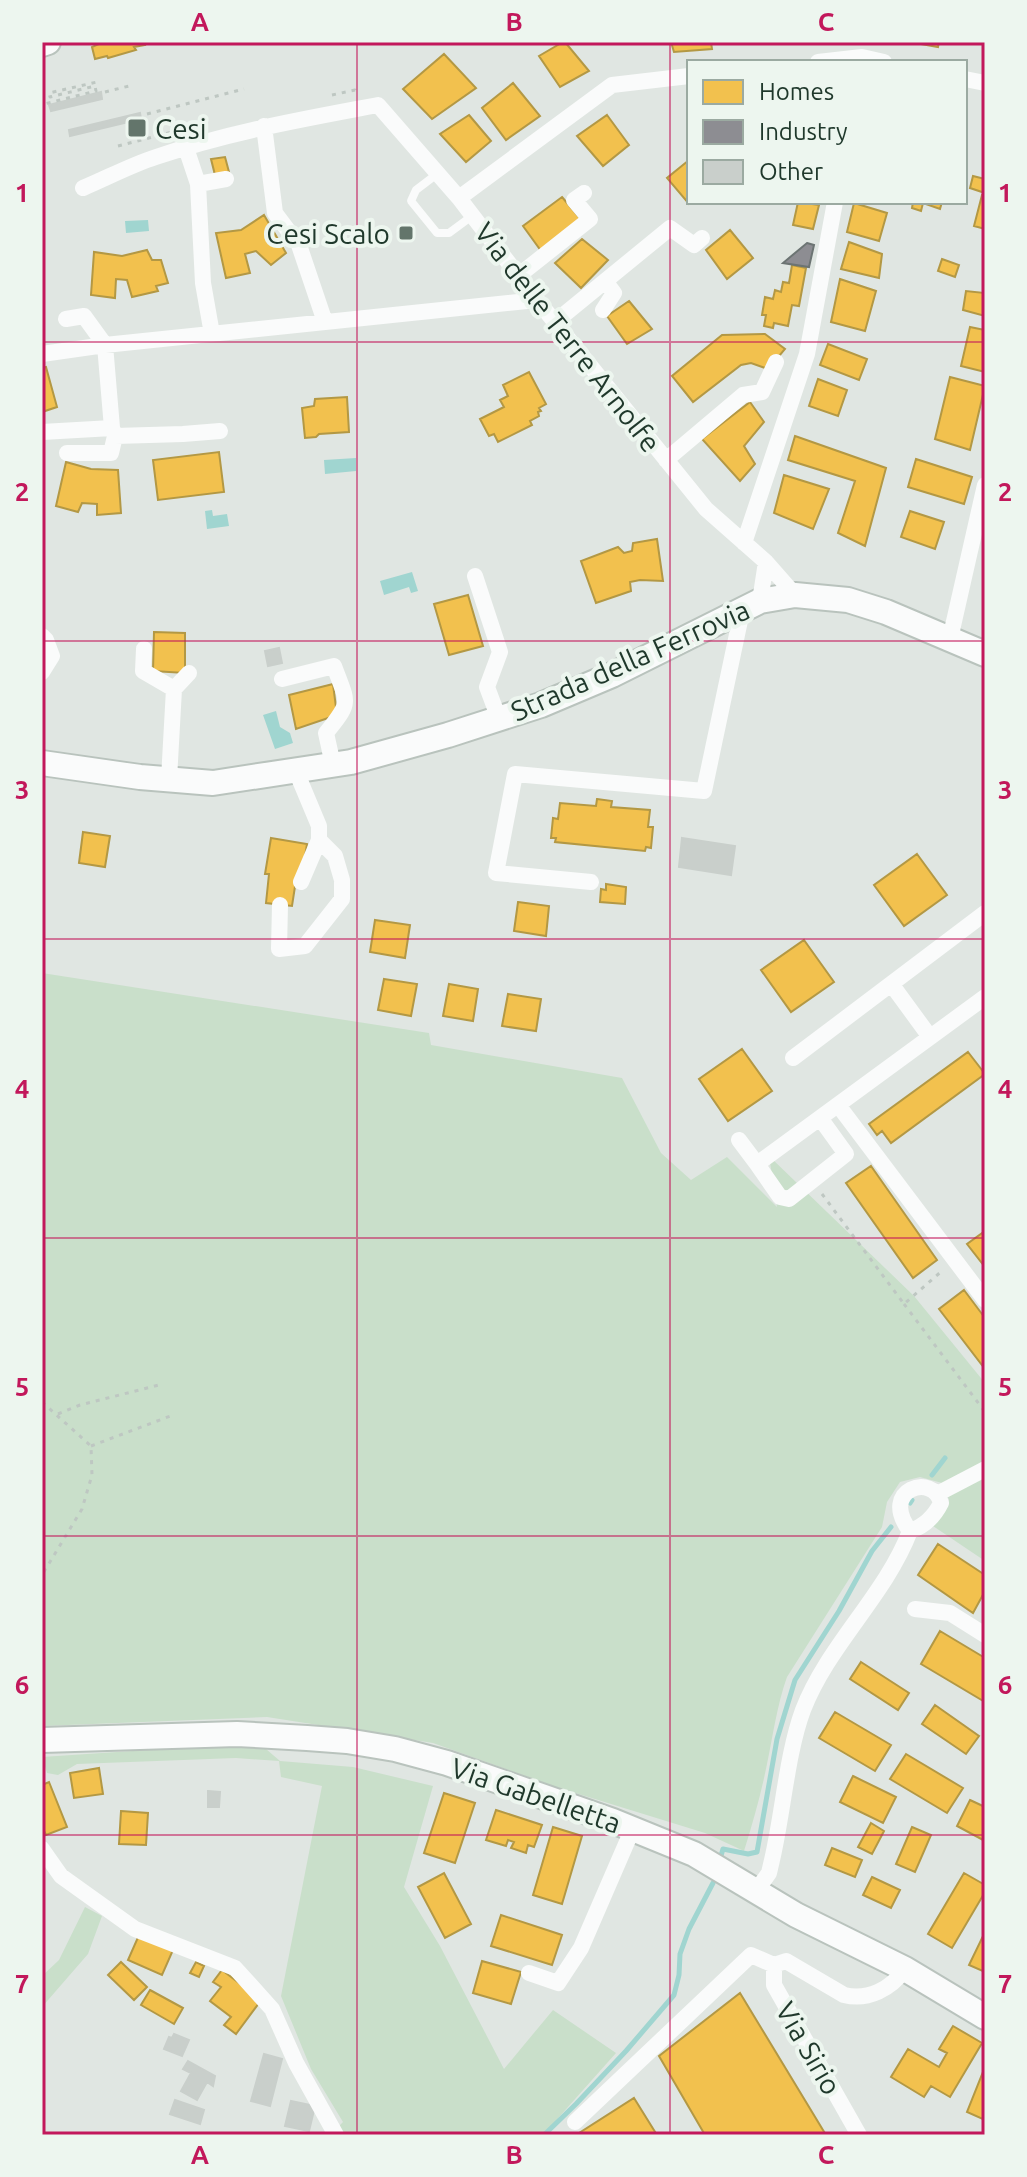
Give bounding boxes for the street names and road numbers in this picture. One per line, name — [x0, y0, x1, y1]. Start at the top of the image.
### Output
street label: Via delle Terre Arnolfe — [469, 216, 667, 458]
street label: Strada della Ferrovia — [506, 593, 754, 727]
street label: Via Gabelletta — [447, 1751, 625, 1839]
street label: Via Sirio — [770, 1996, 848, 2100]

